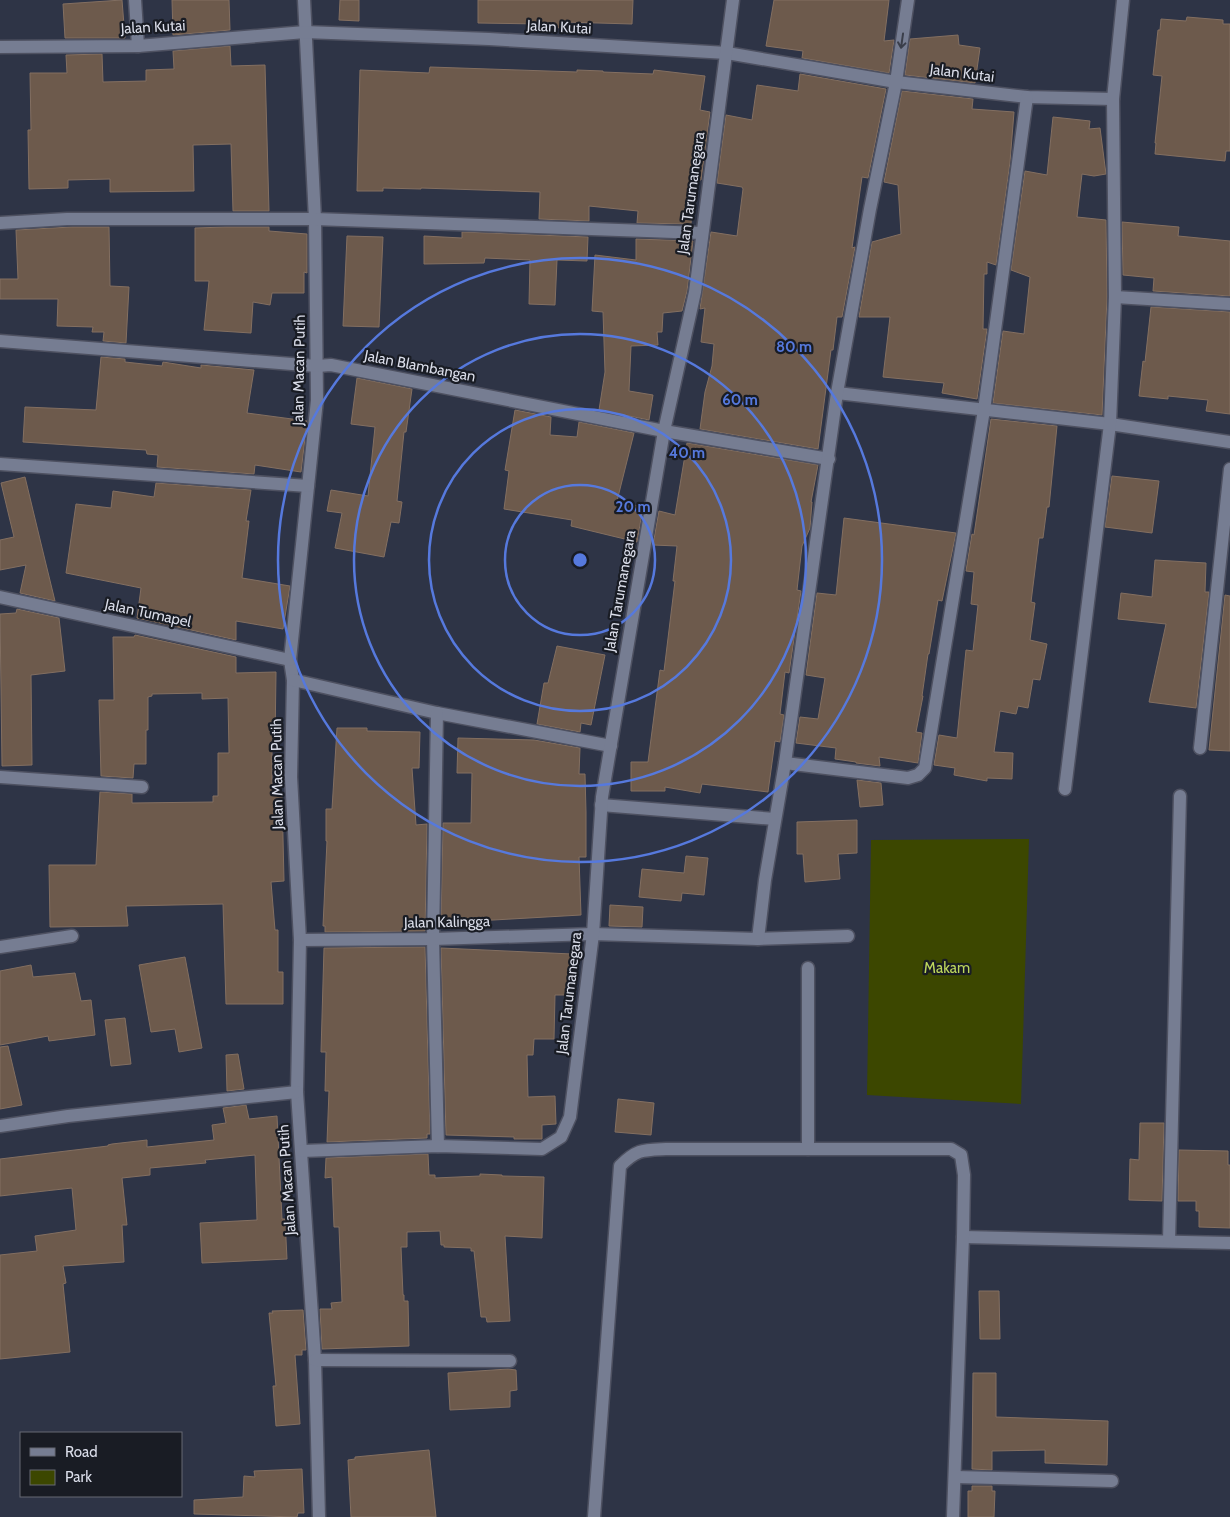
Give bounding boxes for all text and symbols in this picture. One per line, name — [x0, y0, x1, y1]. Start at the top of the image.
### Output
street label: Jalan Kutai — [119, 16, 186, 38]
street label: Jalan Kutai — [525, 16, 592, 38]
one-way arrow — [897, 33, 907, 49]
street label: Jalan Kutai — [928, 60, 995, 86]
street label: Jalan Tarumanegara — [673, 130, 709, 256]
street label: Jalan Macan Putih — [289, 314, 309, 427]
text: 80 m — [776, 338, 812, 356]
street label: Jalan Blambangan — [362, 346, 477, 386]
text: 60 m — [722, 391, 758, 409]
text: 40 m — [669, 444, 705, 462]
text: 20 m — [616, 498, 650, 516]
street label: Jalan Tarumanegara — [600, 528, 640, 654]
centre of rings — [571, 551, 589, 569]
street label: Jalan Tumapel — [102, 595, 193, 631]
street label: Jalan Macan Putih — [267, 718, 287, 831]
street label: Jalan Kalingga — [403, 912, 491, 932]
street label: Jalan Tarumanegara — [552, 930, 586, 1056]
park label: Makam — [924, 959, 970, 977]
street label: Jalan Macan Putih — [274, 1124, 300, 1237]
legend — [20, 1432, 182, 1497]
text: Road — [65, 1443, 98, 1461]
text: Park — [65, 1468, 92, 1486]

